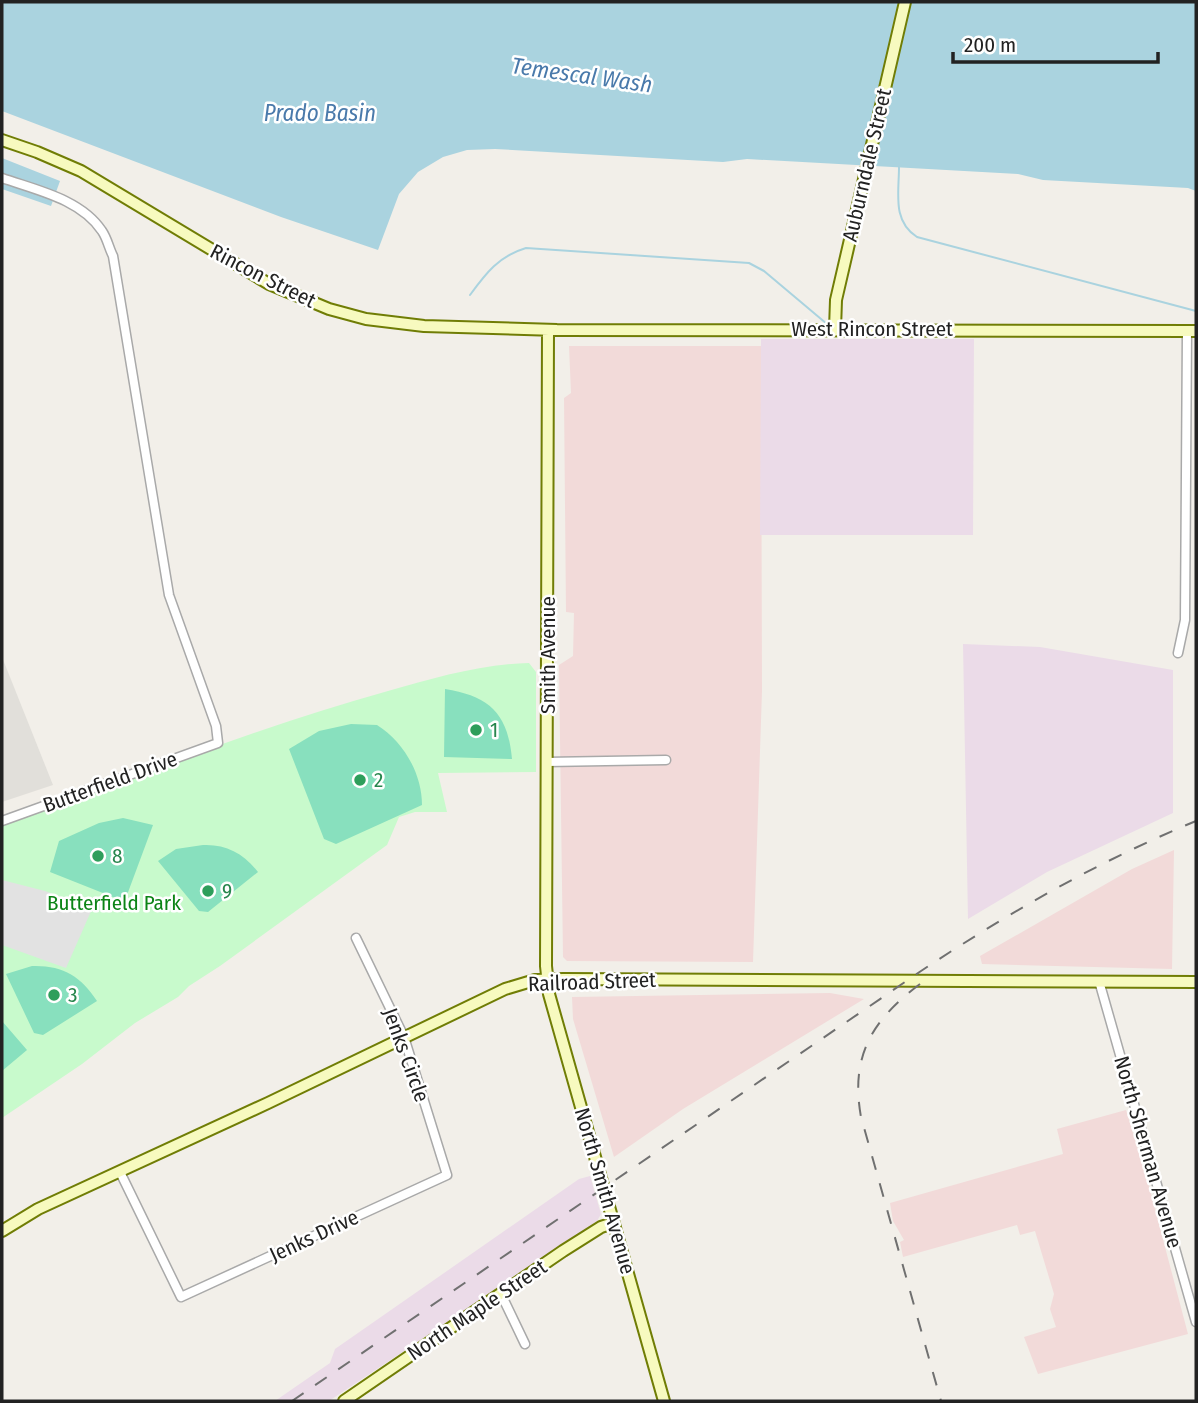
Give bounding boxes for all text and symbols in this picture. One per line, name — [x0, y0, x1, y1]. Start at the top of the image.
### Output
scale bar — [953, 21, 1158, 65]
text: 200 m — [964, 32, 1016, 58]
water label: Temescal Wash — [510, 51, 654, 99]
street label: Auburndale Street — [837, 86, 897, 244]
water label: Prado Basin — [264, 99, 376, 127]
street label: Rincon Street — [206, 238, 320, 314]
street label: West Rincon Street — [791, 316, 953, 342]
street label: Smith Avenue — [535, 596, 561, 714]
place label: 1 — [490, 717, 498, 743]
marker: 1 — [468, 722, 484, 738]
street label: Butterfield Drive — [39, 746, 181, 818]
place label: 2 — [374, 767, 383, 793]
marker: 2 — [352, 772, 368, 788]
place label: 8 — [112, 843, 123, 869]
marker: 8 — [90, 848, 106, 864]
place label: 9 — [222, 878, 232, 904]
marker: 9 — [200, 883, 216, 899]
park label: Butterfield Park — [47, 890, 181, 916]
street label: Railroad Street — [528, 967, 657, 997]
place label: 3 — [68, 982, 77, 1008]
marker: 3 — [46, 987, 62, 1003]
street label: Jenks Circle — [377, 1004, 435, 1106]
street label: North Sherman Avenue — [1108, 1053, 1188, 1251]
street label: North Smith Avenue — [569, 1105, 641, 1277]
street label: Jenks Drive — [265, 1204, 363, 1268]
street label: North Maple Street — [402, 1254, 552, 1366]

